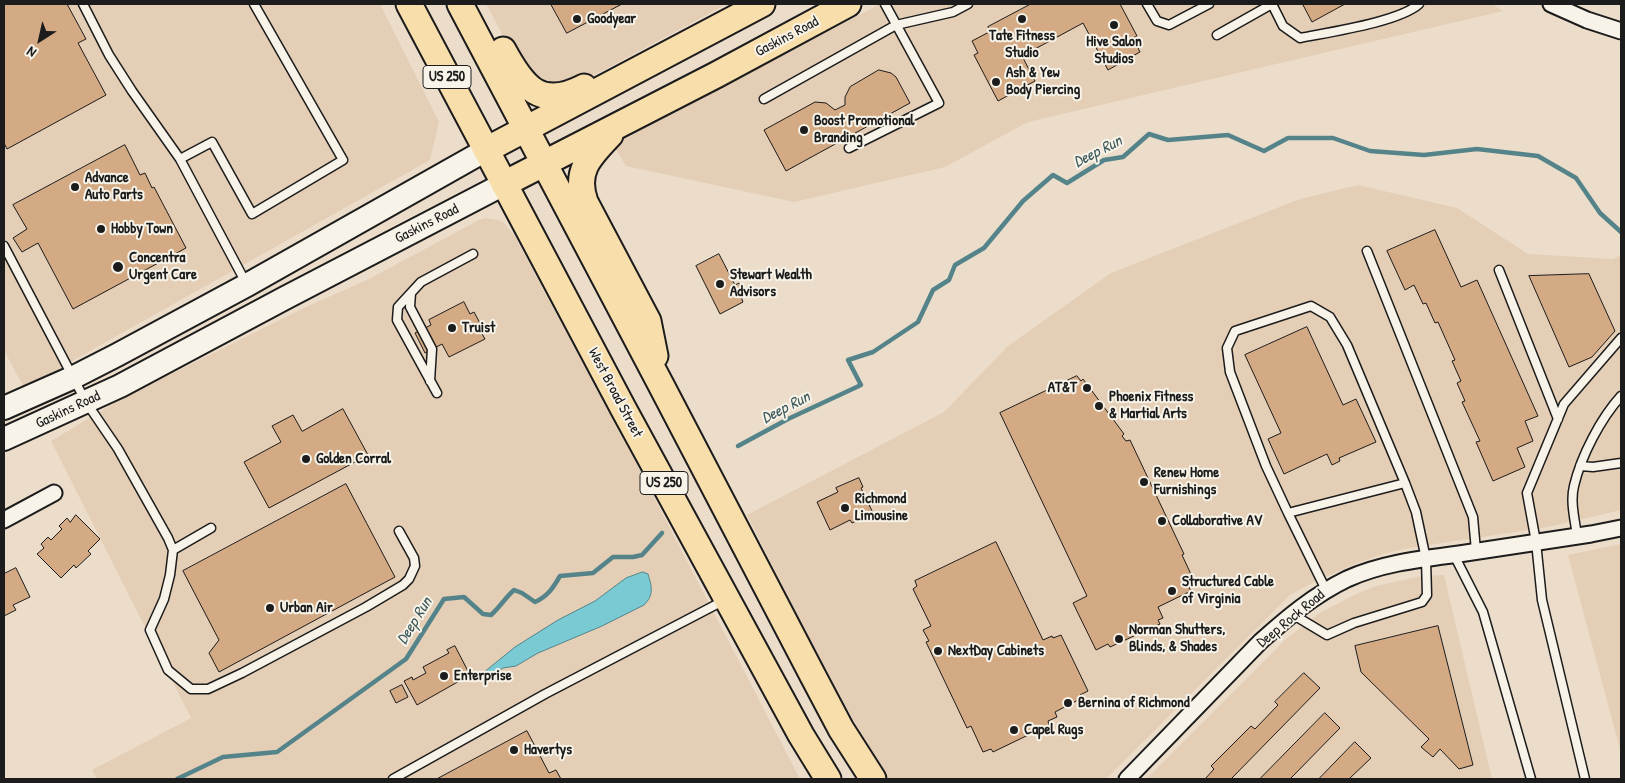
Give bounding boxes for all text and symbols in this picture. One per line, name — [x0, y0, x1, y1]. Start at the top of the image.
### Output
place label: Goodyear — [587, 10, 636, 28]
marker: Goodyear — [571, 13, 583, 25]
street label: Gaskins Road — [752, 13, 822, 61]
marker: Tate Fitness Studio — [1016, 13, 1028, 25]
north arrow — [15, 15, 65, 65]
marker: Hive Salon Studios — [1108, 19, 1120, 31]
place label: Tate Fitness Studio — [989, 27, 1055, 62]
place label: Hive Salon Studios — [1086, 33, 1142, 68]
text: N — [23, 43, 40, 63]
place label: Ash & Yew Body Piercing — [1006, 64, 1080, 99]
road number: US 250 — [423, 66, 471, 88]
marker: Ash & Yew Body Piercing — [990, 76, 1002, 88]
place label: Boost Promotional Branding — [814, 112, 915, 147]
marker: Boost Promotional Branding — [798, 124, 810, 136]
water label: Deep Run — [1071, 132, 1125, 172]
place label: Advance Auto Parts — [85, 169, 143, 204]
marker: Advance Auto Parts — [69, 181, 81, 193]
street label: Gaskins Road — [392, 200, 462, 248]
place label: Hobby Town — [111, 220, 173, 238]
marker: Hobby Town — [95, 223, 107, 235]
place label: Concentra Urgent Care — [129, 249, 197, 284]
marker: Concentra Urgent Care — [111, 260, 125, 274]
place label: Stewart Wealth Advisors — [730, 266, 812, 301]
marker: Stewart Wealth Advisors — [714, 278, 726, 290]
place label: Truist — [462, 319, 495, 337]
marker: Truist — [446, 322, 458, 334]
street label: West Broad Street — [584, 345, 646, 441]
place label: AT&T — [1048, 379, 1077, 397]
marker: AT&T — [1081, 382, 1093, 394]
street label: Gaskins Road — [33, 387, 103, 433]
water label: Deep Run — [759, 388, 813, 428]
place label: Phoenix Fitness & Martial Arts — [1109, 388, 1193, 423]
marker: Phoenix Fitness & Martial Arts — [1093, 400, 1105, 412]
place label: Golden Corral — [316, 450, 391, 468]
marker: Golden Corral — [300, 453, 312, 465]
place label: Renew Home Furnishings — [1154, 464, 1219, 499]
road number: US 250 — [640, 472, 688, 494]
marker: Renew Home Furnishings — [1138, 476, 1150, 488]
place label: Richmond Limousine — [855, 490, 908, 525]
marker: Richmond Limousine — [839, 502, 851, 514]
place label: Collaborative AV — [1172, 512, 1262, 530]
marker: Collaborative AV — [1156, 515, 1168, 527]
place label: Structured Cable of Virginia — [1182, 573, 1274, 608]
marker: Structured Cable of Virginia — [1166, 585, 1178, 597]
street label: Deep Rock Road — [1254, 586, 1328, 652]
water label: Deep Run — [393, 594, 437, 648]
place label: Urban Air — [280, 599, 333, 617]
marker: Urban Air — [264, 602, 276, 614]
place label: Norman Shutters, Blinds, & Shades — [1129, 621, 1225, 656]
marker: Norman Shutters, Blinds, & Shades — [1113, 633, 1125, 645]
place label: NextDay Cabinets — [948, 642, 1044, 660]
marker: NextDay Cabinets — [932, 645, 944, 657]
place label: Enterprise — [454, 667, 512, 685]
marker: Enterprise — [438, 670, 450, 682]
place label: Bernina of Richmond — [1078, 694, 1190, 712]
marker: Bernina of Richmond — [1062, 697, 1074, 709]
place label: Capel Rugs — [1024, 721, 1083, 739]
marker: Capel Rugs — [1008, 724, 1020, 736]
place label: Havertys — [524, 741, 572, 759]
marker: Havertys — [508, 744, 520, 756]

